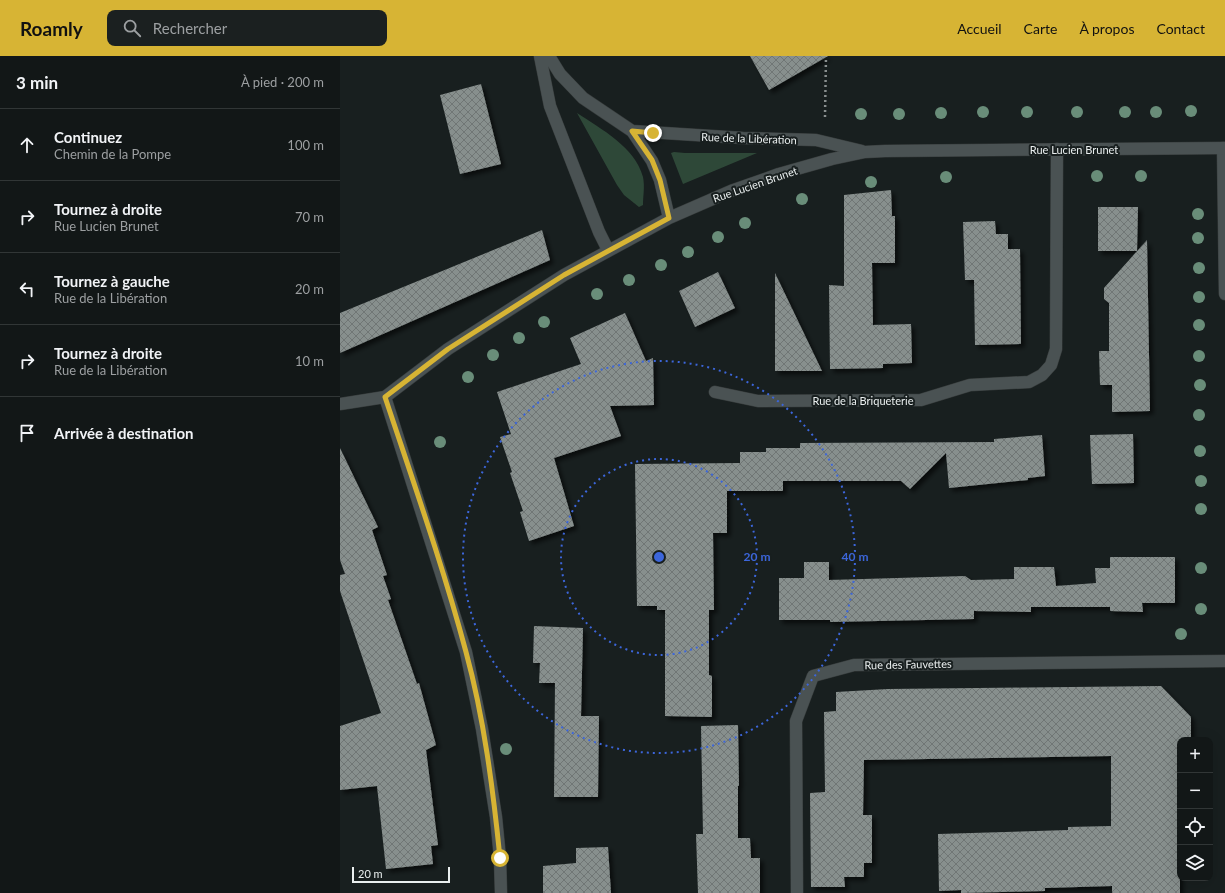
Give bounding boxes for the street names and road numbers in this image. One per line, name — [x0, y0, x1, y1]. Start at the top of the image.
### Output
street label: Rue de la Libération — [701, 130, 797, 146]
street label: Rue Lucien Brunet — [1030, 143, 1118, 156]
street label: Rue Lucien Brunet — [711, 163, 799, 205]
street label: Rue de la Briqueterie — [813, 394, 914, 407]
street label: Rue des Fauvettes — [864, 657, 952, 671]

